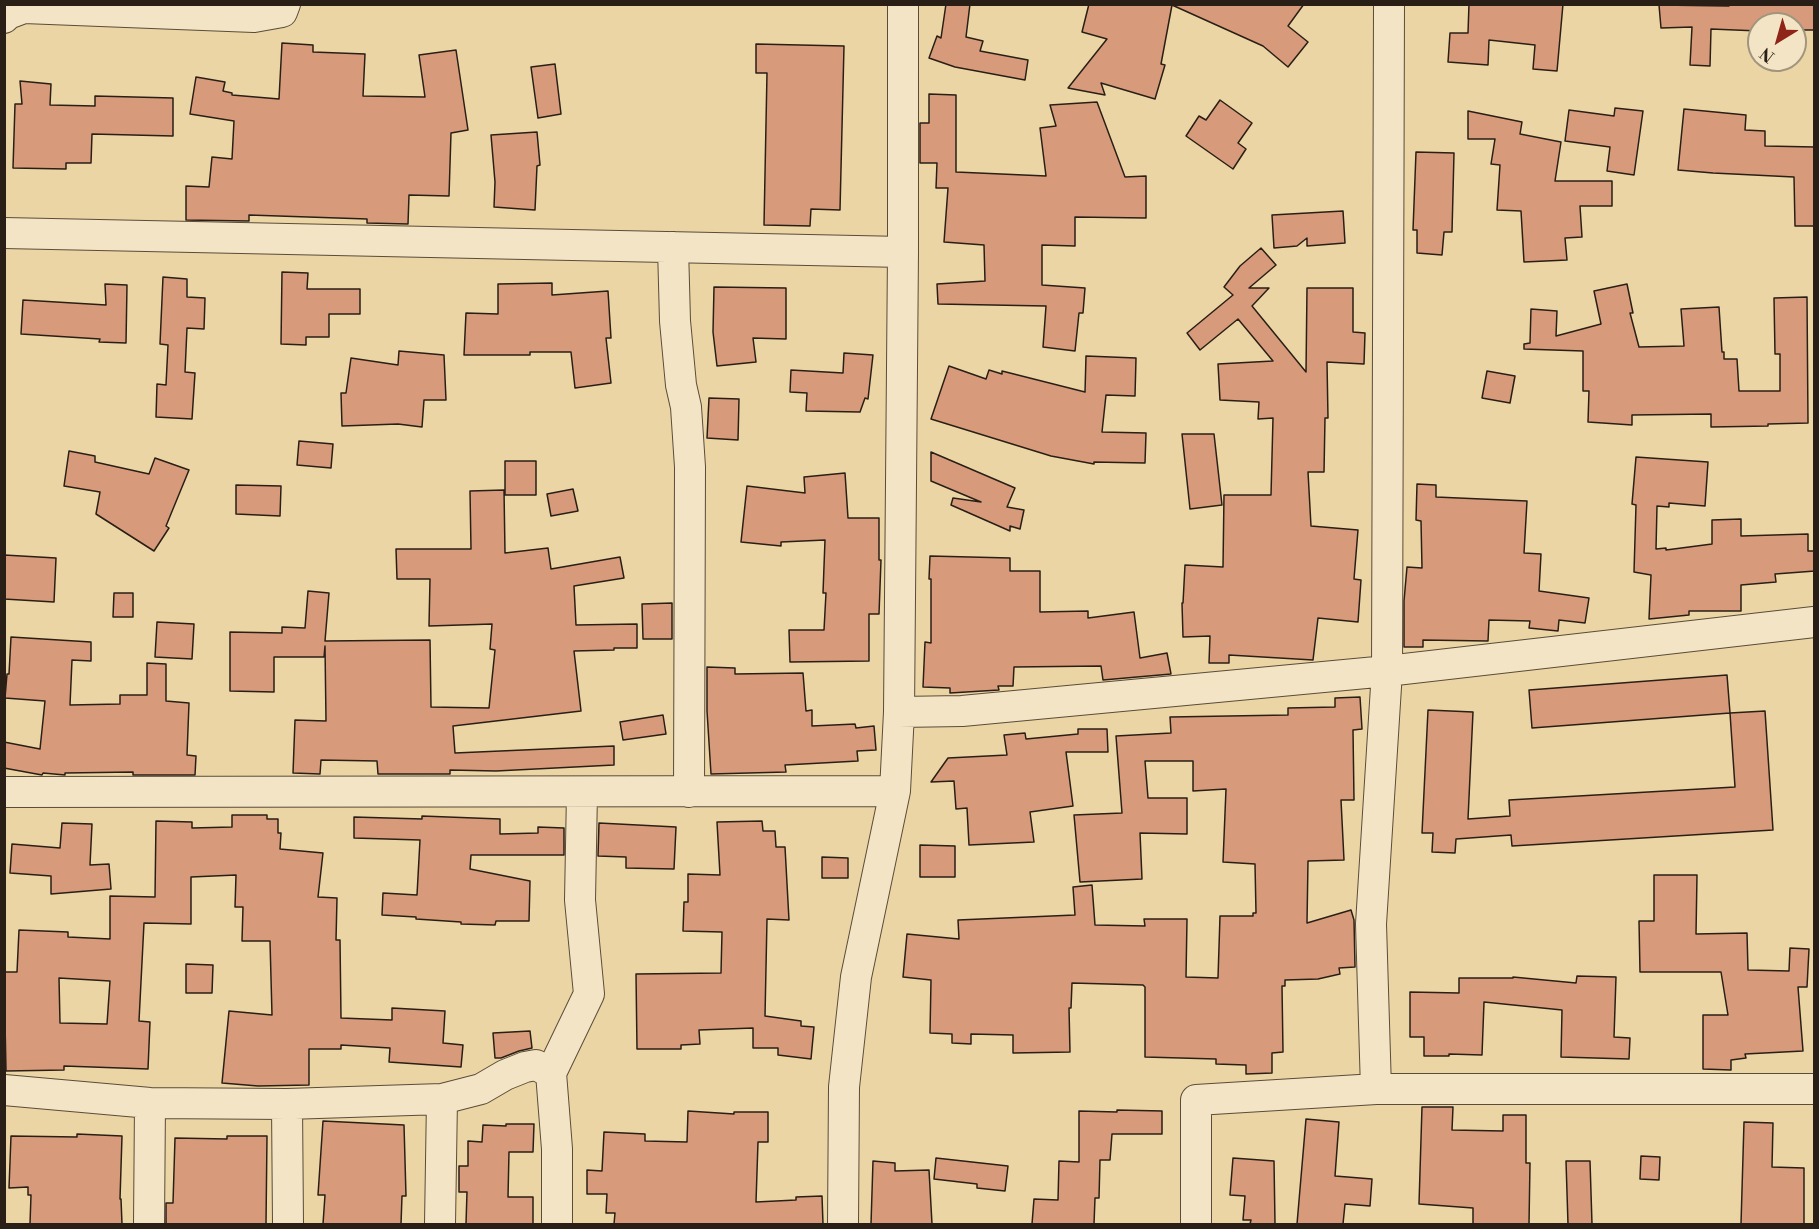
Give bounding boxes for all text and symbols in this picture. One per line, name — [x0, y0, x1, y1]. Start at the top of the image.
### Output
north arrow — [1747, 12, 1807, 72]
text: N — [1756, 43, 1778, 67]

